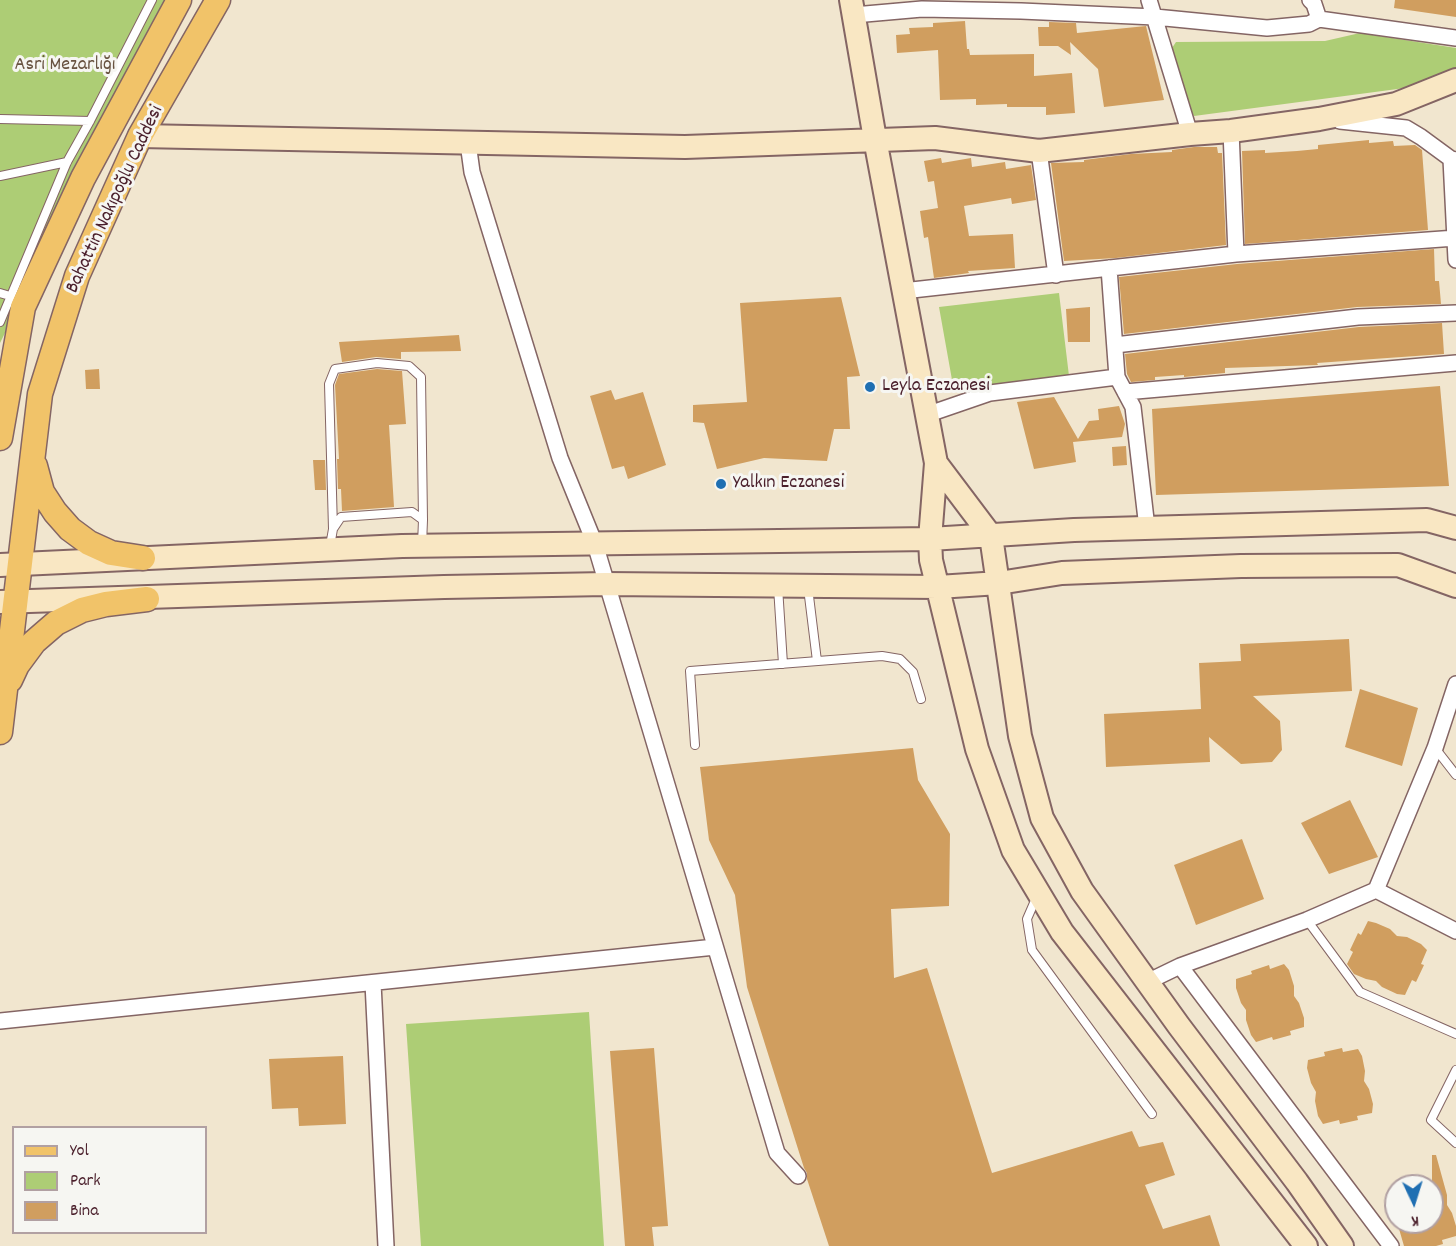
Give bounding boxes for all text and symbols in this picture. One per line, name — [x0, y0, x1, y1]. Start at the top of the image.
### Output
park label: Asri Mezarlığı — [15, 54, 115, 78]
street label: Bahattin Nakıpoğlu Caddesi — [62, 102, 170, 298]
place label: Leyla Eczanesi — [882, 375, 990, 399]
marker: Leyla Eczanesi — [863, 380, 877, 394]
place label: Yalkın Eczanesi — [733, 472, 844, 496]
marker: Yalkın Eczanesi — [714, 477, 728, 491]
legend — [12, 1126, 207, 1234]
text: Yol — [70, 1139, 89, 1164]
text: Park — [70, 1169, 101, 1194]
north arrow — [1384, 1174, 1444, 1234]
text: Bina — [70, 1199, 99, 1224]
text: K — [1411, 1209, 1420, 1232]

